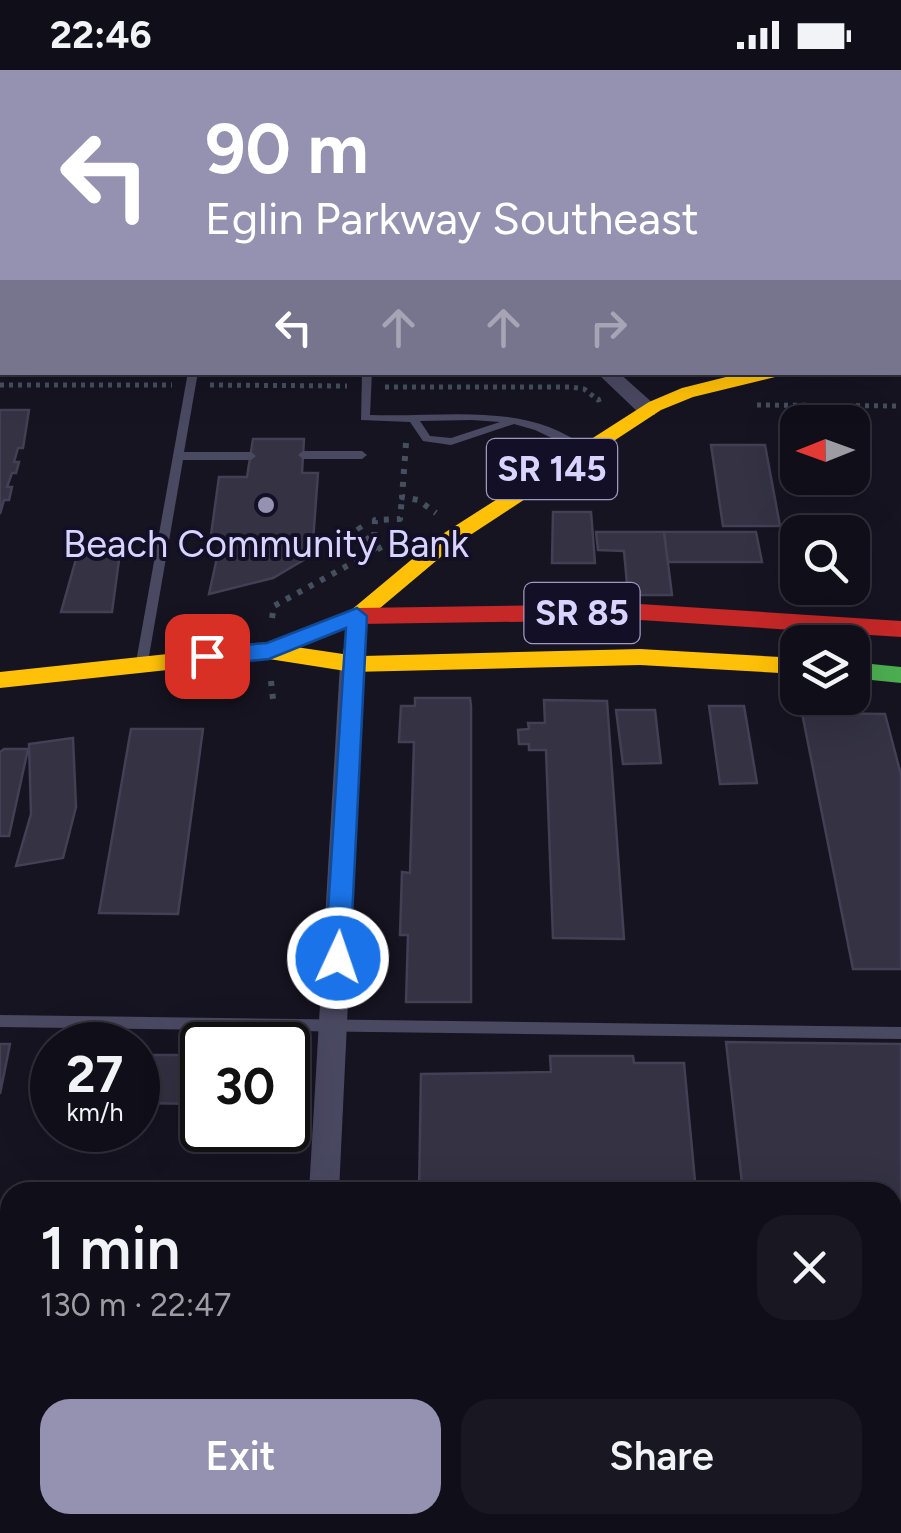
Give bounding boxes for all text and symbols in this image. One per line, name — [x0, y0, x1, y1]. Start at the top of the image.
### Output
text: 22:46 — [50, 12, 152, 58]
text: 90 m — [205, 106, 369, 191]
icon: left — [40, 110, 170, 240]
text: Eglin Parkway Southeast — [205, 191, 699, 245]
icon: left — [266, 300, 321, 355]
icon: ahead — [371, 300, 426, 355]
icon: ahead — [476, 300, 531, 355]
icon: right — [581, 300, 636, 355]
north arrow — [780, 405, 870, 495]
map controls — [780, 405, 870, 715]
road number: SR 145 — [487, 439, 617, 499]
marker: Beach Community Bank — [255, 494, 277, 516]
button: search — [780, 515, 870, 605]
place label: Beach Community Bank — [63, 521, 469, 567]
road number: SR 85 — [524, 583, 640, 643]
pin — [165, 614, 250, 699]
button: layers — [780, 625, 870, 715]
icon: arrive — [180, 629, 235, 684]
position arrow — [286, 906, 390, 1010]
speed limit sign: 30 — [180, 1022, 310, 1152]
text: 27 — [67, 1044, 123, 1105]
text: km/h — [66, 1097, 124, 1127]
text: 1 min — [40, 1212, 180, 1284]
button: close — [757, 1215, 862, 1320]
text: 130 m · 22:47 — [40, 1286, 231, 1324]
button: Exit — [40, 1399, 441, 1514]
button: Share — [461, 1399, 862, 1514]

